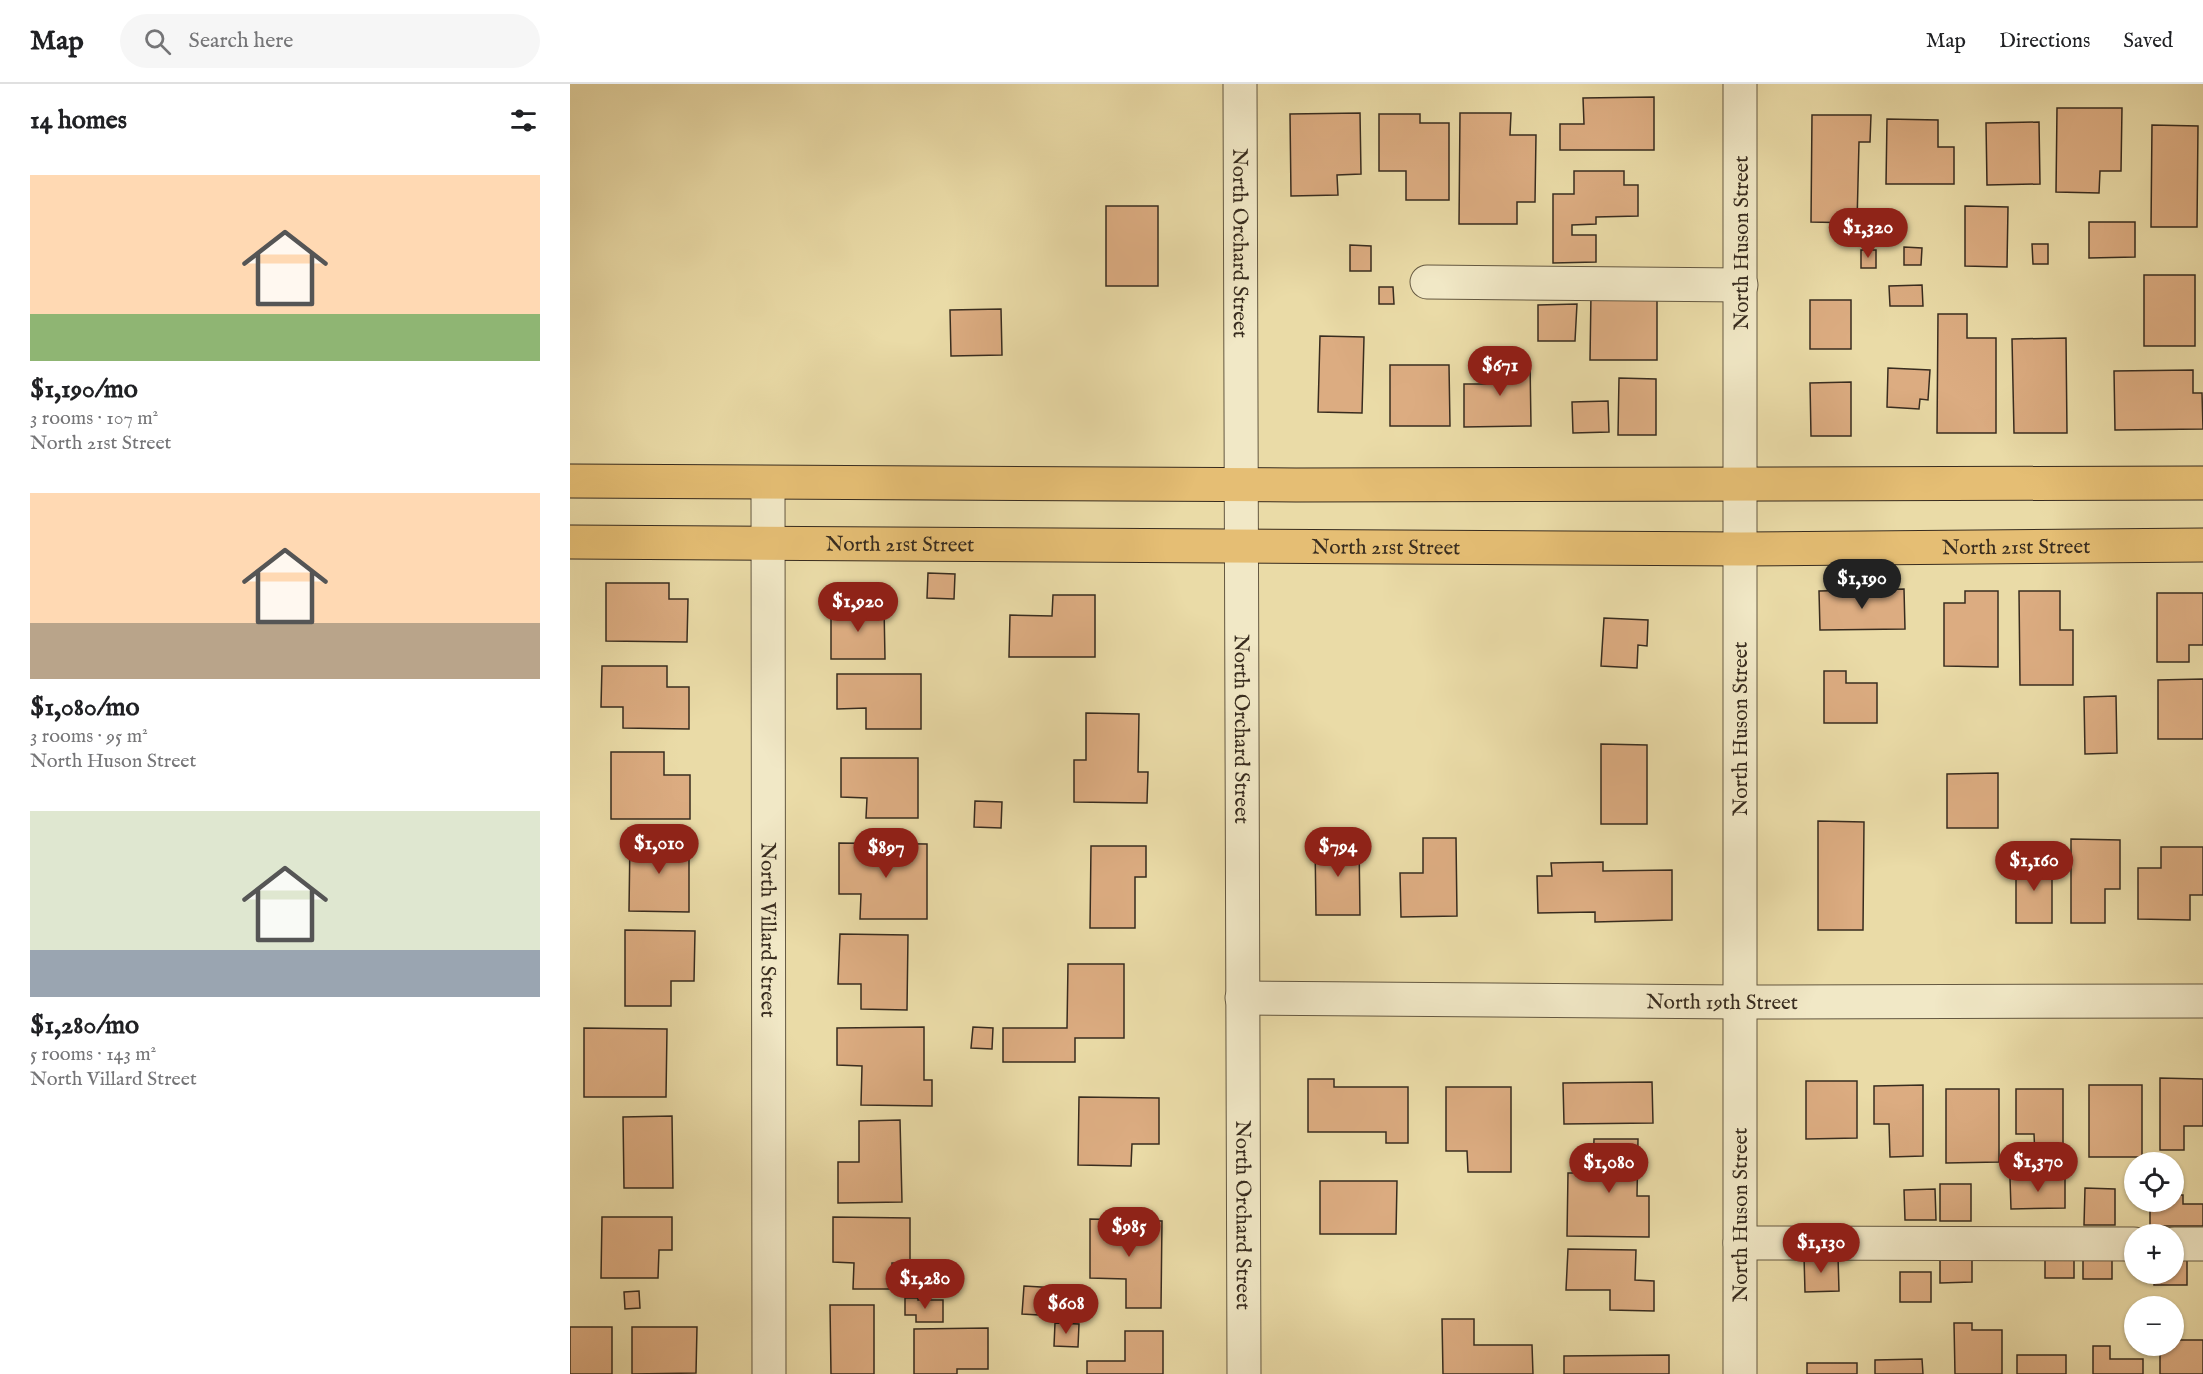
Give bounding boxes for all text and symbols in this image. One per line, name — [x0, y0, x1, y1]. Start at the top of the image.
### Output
search box — [120, 14, 540, 68]
text: Map — [30, 24, 84, 59]
icon: search — [141, 25, 174, 58]
text: Search here — [189, 27, 293, 55]
text: Map — [1926, 28, 1966, 55]
text: Directions — [1999, 28, 2090, 55]
text: Saved — [2123, 28, 2173, 55]
text: 14 homes — [30, 104, 127, 137]
icon: filters — [507, 104, 540, 137]
street label: North Orchard Street — [1225, 148, 1253, 338]
street label: North Huson Street — [1729, 156, 1756, 330]
pin: $1,320 — [1819, 208, 1917, 259]
icon: home — [231, 214, 339, 322]
text: $1,320 — [1843, 215, 1893, 240]
pin: $671 — [1464, 346, 1536, 397]
text: $671 — [1482, 353, 1518, 378]
text: $1,190/mo — [30, 373, 138, 406]
text: 3 rooms · 107 m² — [30, 406, 158, 431]
text: North 21st Street — [30, 431, 171, 456]
icon: home — [231, 532, 339, 640]
street label: North 21st Street — [826, 532, 974, 559]
street label: North 21st Street — [1312, 534, 1460, 562]
street label: North 21st Street — [1942, 534, 2090, 562]
pin: $1,190 — [1813, 559, 1911, 610]
text: $1,190 — [1837, 566, 1887, 591]
pin: $1,920 — [809, 582, 907, 633]
text: $1,920 — [832, 589, 884, 614]
street label: North Orchard Street — [1227, 634, 1254, 824]
street label: North Huson Street — [1728, 642, 1755, 816]
text: $1,080/mo — [30, 691, 140, 724]
text: 3 rooms · 95 m² — [30, 724, 148, 749]
text: North Huson Street — [30, 749, 196, 774]
pin: $1,010 — [610, 824, 708, 875]
pin: $794 — [1302, 827, 1374, 878]
pin: $897 — [850, 828, 922, 879]
text: $1,010 — [634, 831, 684, 856]
text: $794 — [1319, 834, 1357, 859]
text: $897 — [867, 835, 905, 860]
pin: $1,160 — [1985, 841, 2083, 892]
street label: North Villard Street — [753, 842, 781, 1018]
text: $1,160 — [2009, 848, 2059, 873]
icon: home — [231, 850, 339, 958]
street label: North 19th Street — [1646, 989, 1798, 1017]
text: $1,280/mo — [30, 1009, 139, 1042]
text: 5 rooms · 143 m² — [30, 1042, 156, 1067]
text: North Villard Street — [30, 1067, 197, 1092]
street label: North Orchard Street — [1228, 1120, 1256, 1310]
street label: North Huson Street — [1728, 1128, 1755, 1302]
pin: $1,370 — [1989, 1142, 2087, 1193]
pin: $1,080 — [1560, 1143, 1658, 1194]
text: $1,370 — [2013, 1149, 2063, 1174]
text: $1,080 — [1583, 1150, 1635, 1175]
map controls — [2124, 1152, 2184, 1356]
button: locate — [2124, 1152, 2184, 1212]
pin: $985 — [1093, 1207, 1165, 1258]
text: $985 — [1112, 1214, 1146, 1239]
pin: $1,130 — [1772, 1223, 1870, 1274]
button: + — [2124, 1224, 2184, 1284]
text: $1,130 — [1797, 1230, 1845, 1255]
pin: $1,280 — [876, 1259, 974, 1310]
text: $1,280 — [900, 1266, 950, 1291]
pin: $608 — [1030, 1284, 1102, 1335]
text: $608 — [1047, 1291, 1085, 1316]
button: − — [2124, 1296, 2184, 1356]

